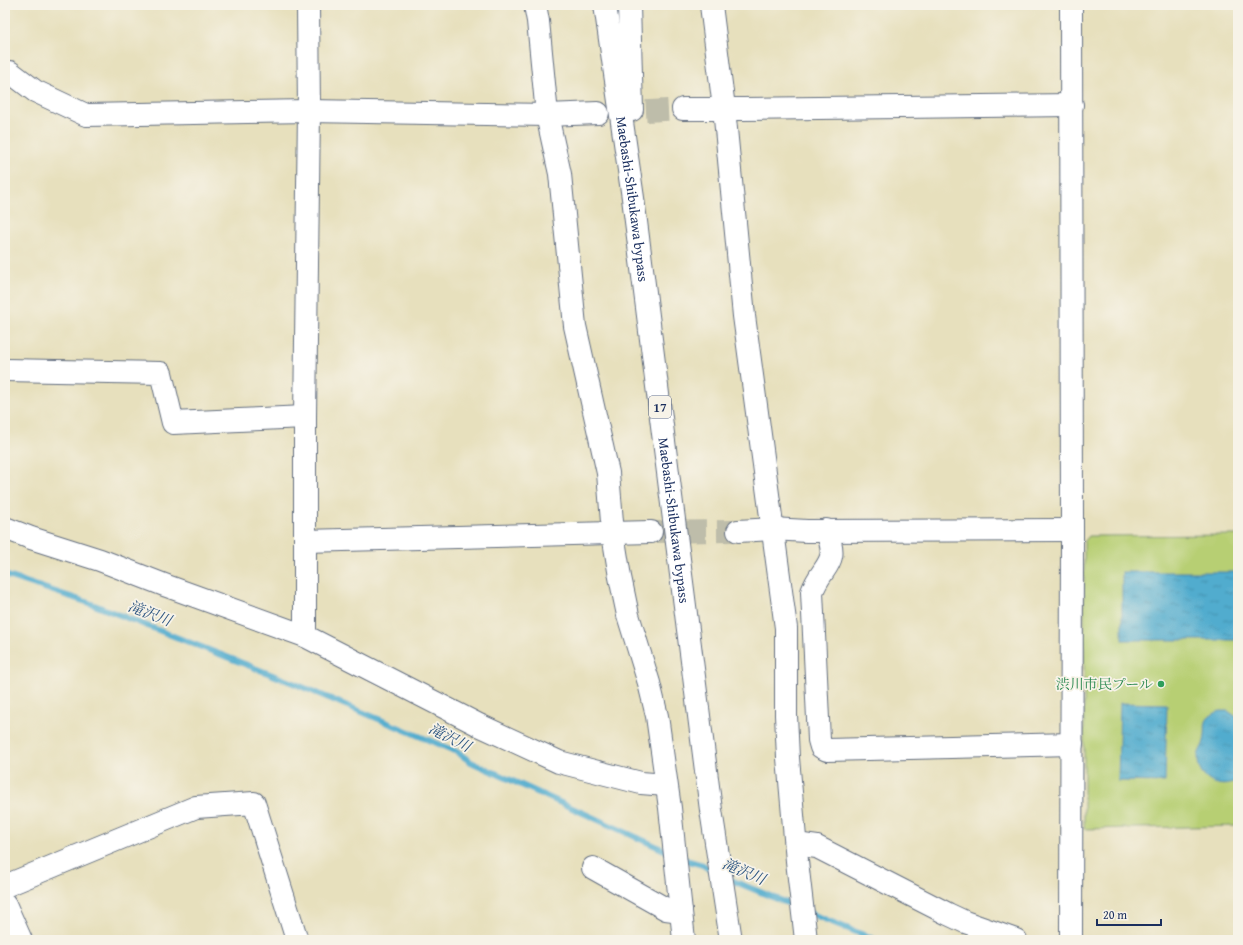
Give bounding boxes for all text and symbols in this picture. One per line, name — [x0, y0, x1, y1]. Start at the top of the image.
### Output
street label: Maebashi-Shibukawa bypass — [611, 115, 654, 283]
road number: 17 — [649, 396, 671, 418]
street label: Maebashi-Shibukawa bypass — [654, 436, 695, 604]
water label: 滝沢川 — [125, 595, 177, 632]
place label: 渋川市民プール — [1056, 674, 1153, 694]
marker: 渋川市民プール — [1156, 679, 1166, 689]
water label: 滝沢川 — [425, 717, 477, 757]
water label: 滝沢川 — [719, 853, 771, 890]
scale bar — [1097, 901, 1161, 927]
text: 20 m — [1103, 906, 1127, 923]

